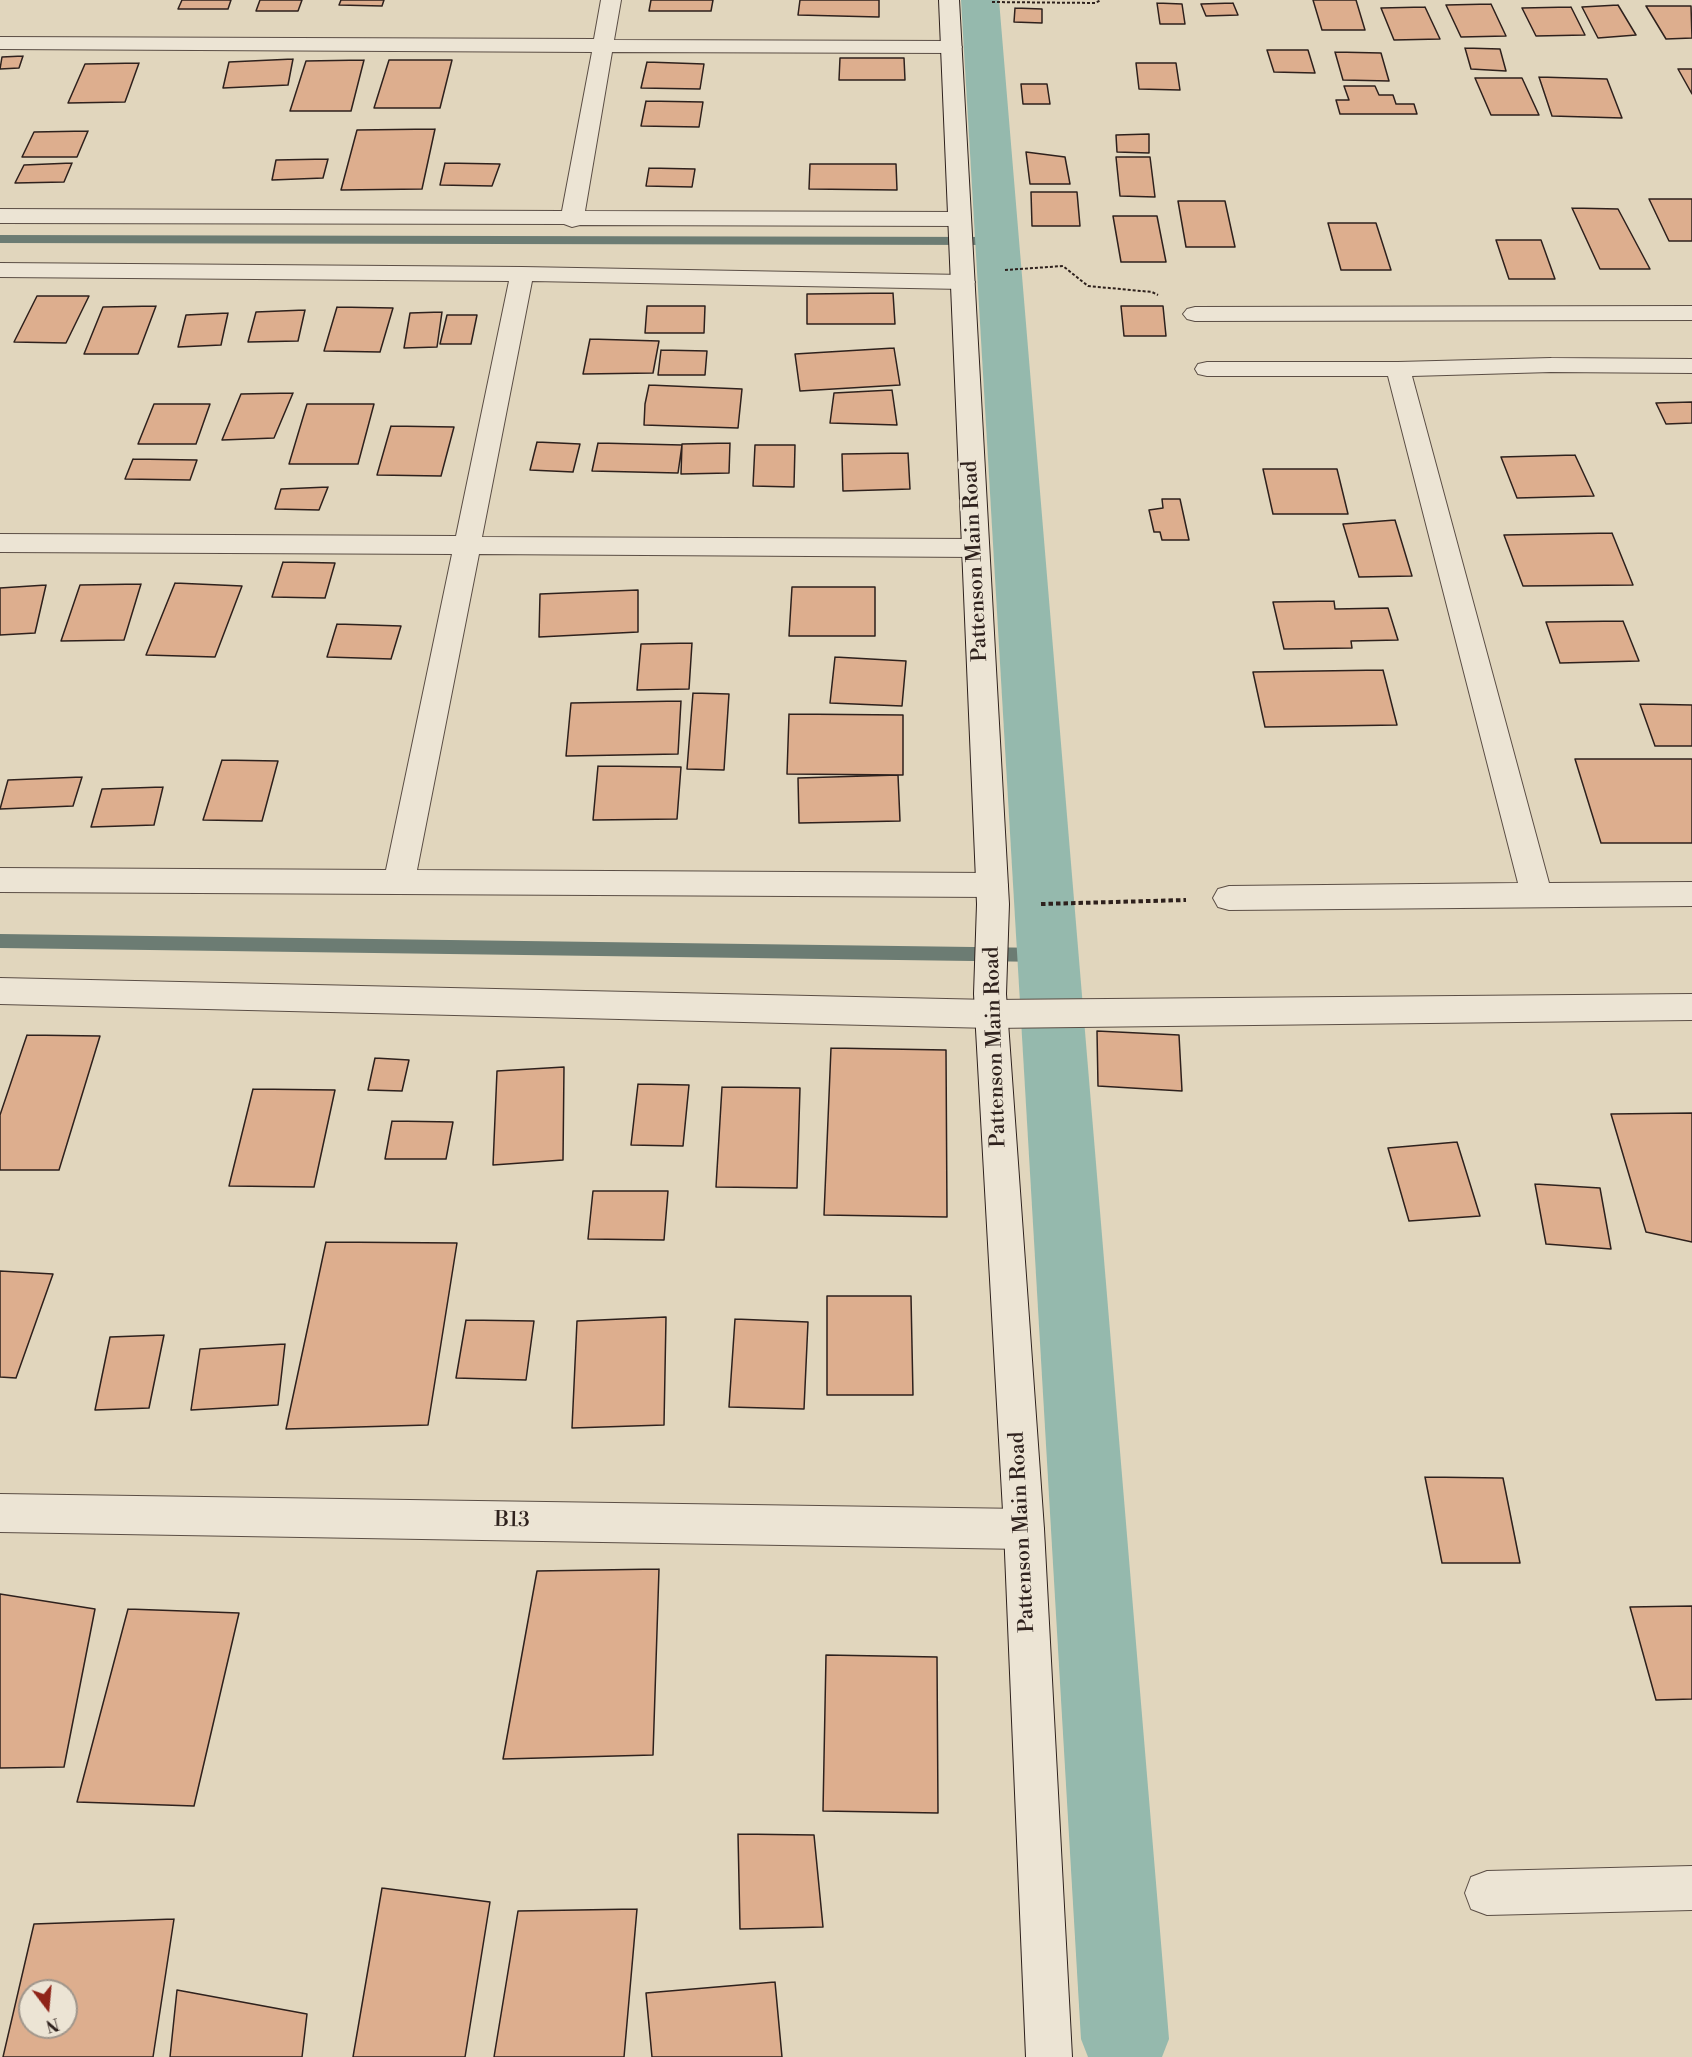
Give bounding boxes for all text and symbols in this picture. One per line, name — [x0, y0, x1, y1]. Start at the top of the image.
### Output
street label: Pattenson Main Road — [958, 460, 994, 662]
street label: Pattenson Main Road — [980, 946, 1012, 1148]
street label: Pattenson Main Road — [1005, 1431, 1041, 1633]
street label: B13 — [494, 1508, 530, 1534]
north arrow — [18, 1979, 78, 2039]
text: N — [44, 2013, 61, 2036]

